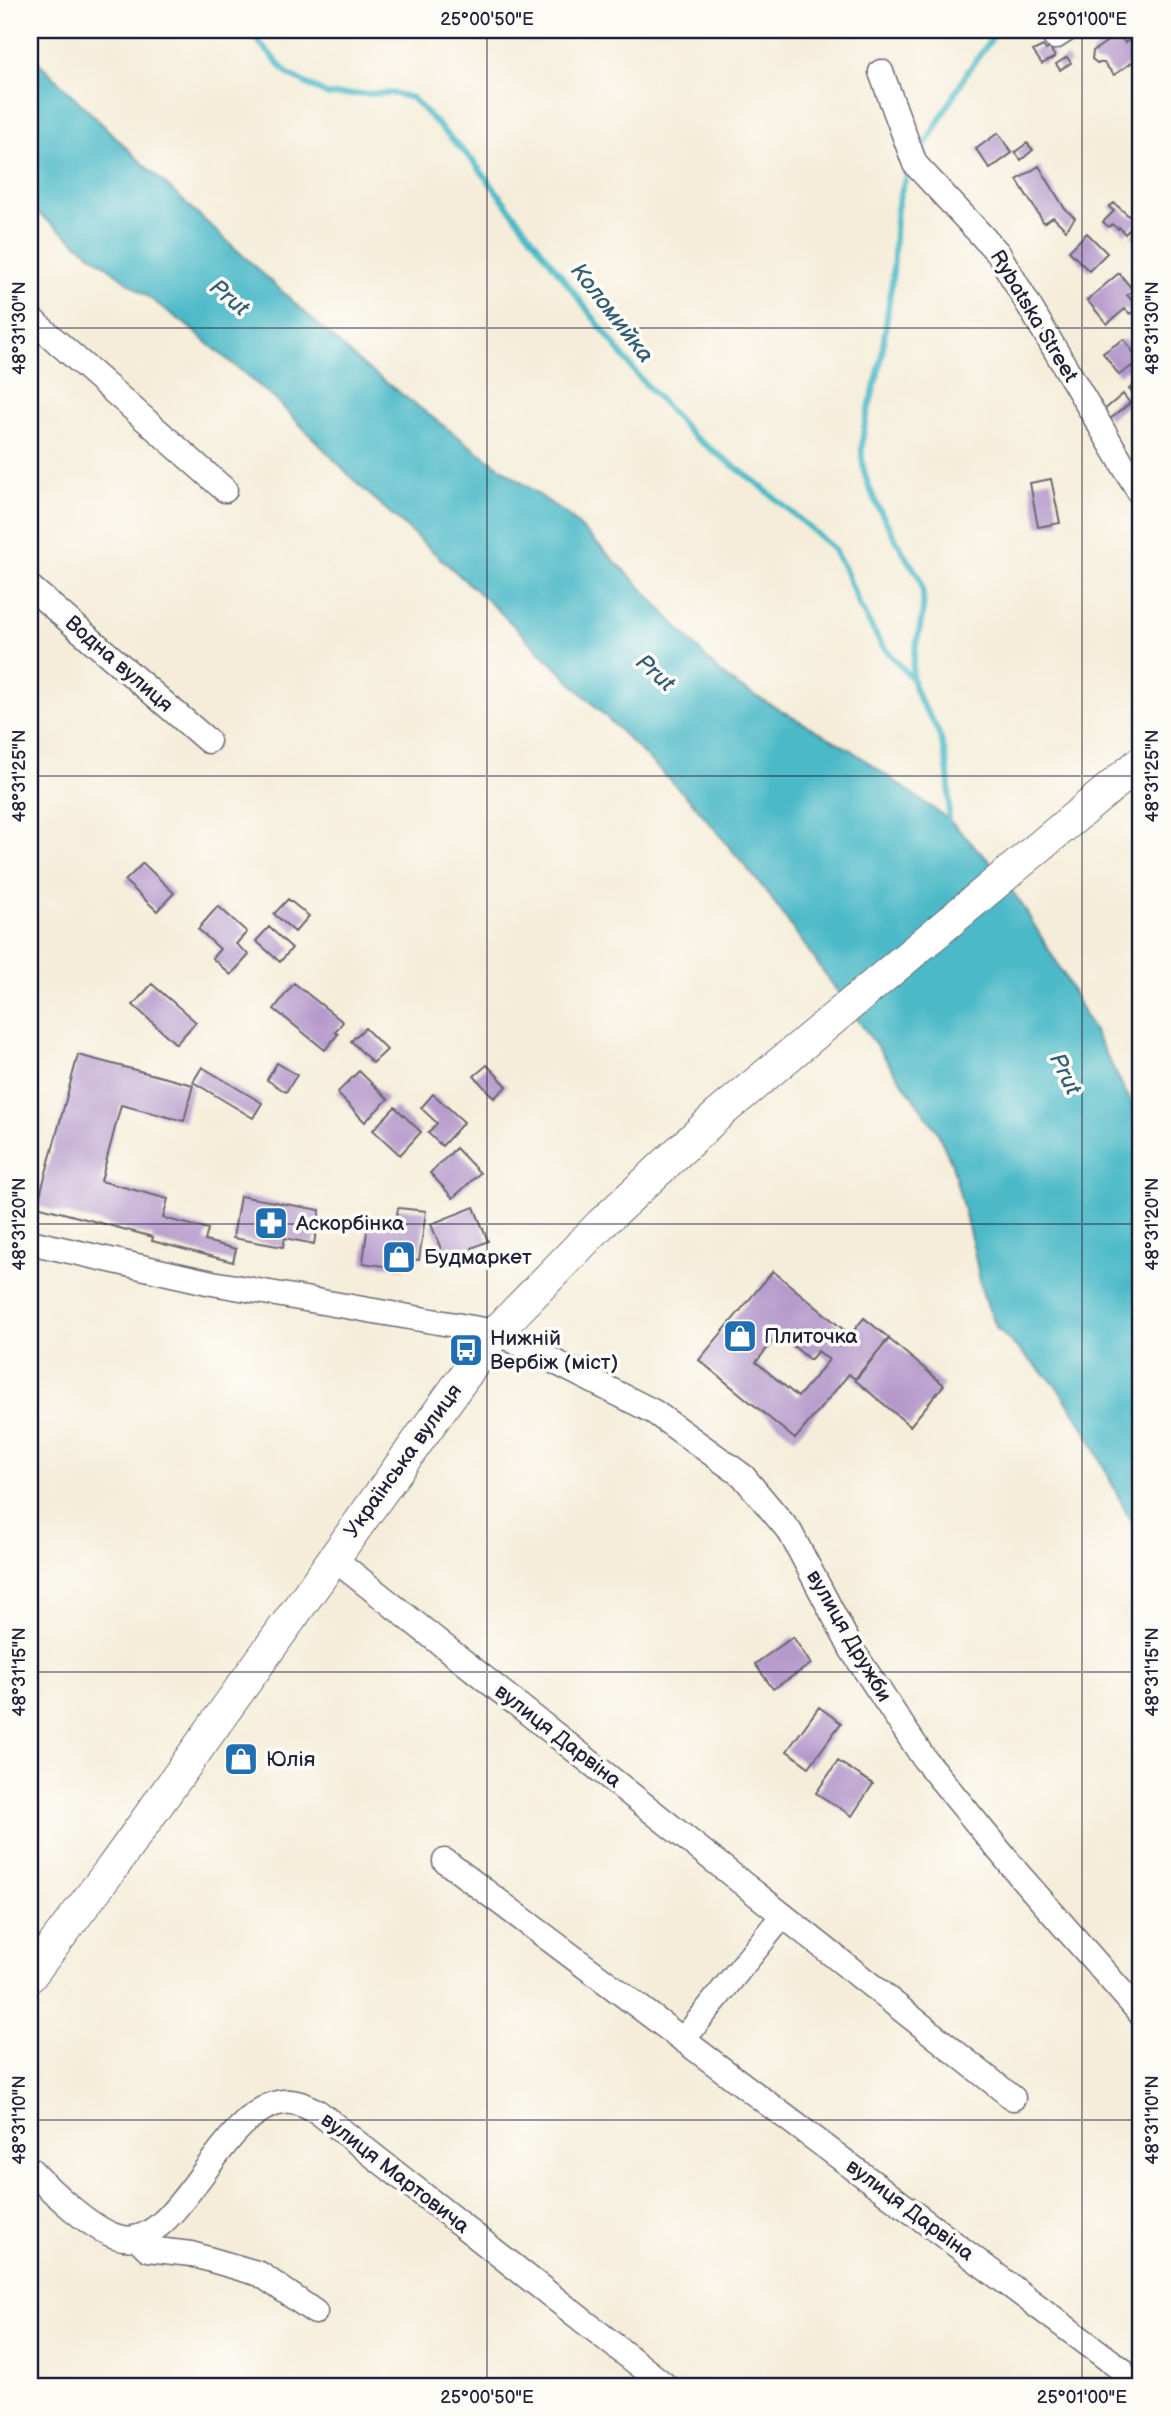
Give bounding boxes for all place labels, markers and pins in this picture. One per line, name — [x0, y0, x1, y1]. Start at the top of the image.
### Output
pharmacy icon: Аскорбінка — [252, 1204, 290, 1242]
place label: Аскорбінка — [295, 1211, 405, 1236]
shop icon: Будмаркет — [380, 1238, 418, 1276]
place label: Будмаркет — [424, 1245, 532, 1270]
shop icon: Плиточка — [721, 1317, 759, 1355]
place label: Плиточка — [764, 1324, 858, 1349]
place label: Нижній Вербіж (міст) — [490, 1326, 618, 1375]
bus stop icon: Нижній Вербіж (міст) — [447, 1331, 485, 1369]
shop icon: Юлія — [222, 1740, 260, 1778]
place label: Юлія — [266, 1747, 315, 1772]

